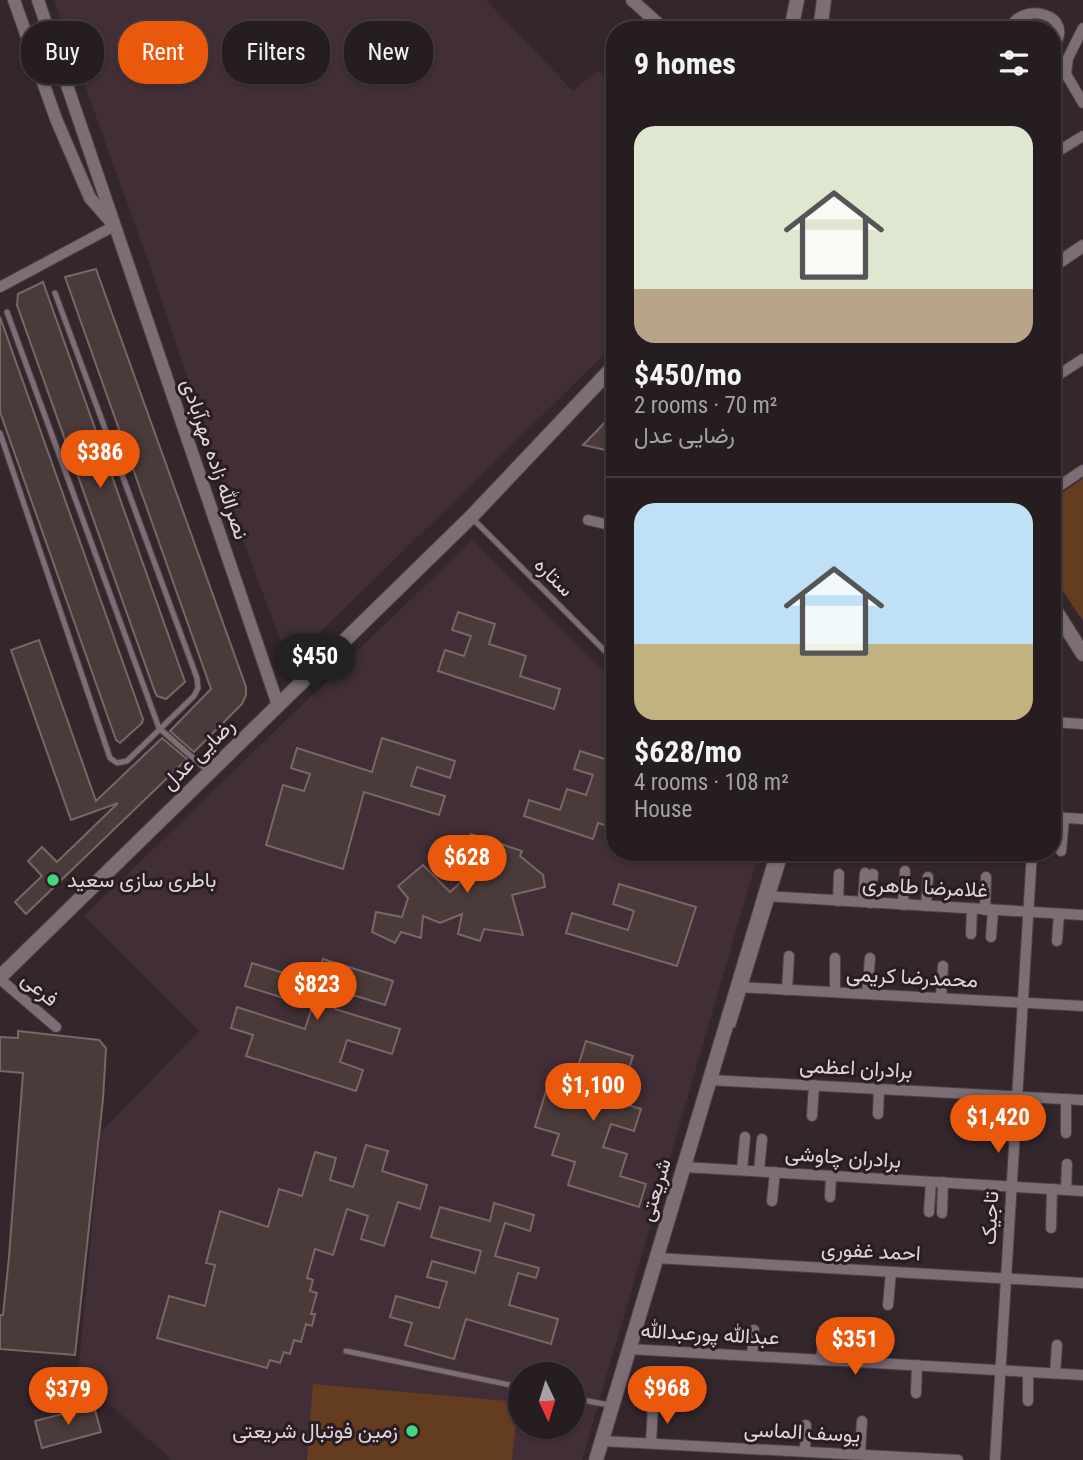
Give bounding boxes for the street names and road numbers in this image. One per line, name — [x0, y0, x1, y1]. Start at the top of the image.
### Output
street label: نصرالله زاده مهرآبادی — [175, 375, 255, 543]
street label: ستاره — [529, 552, 579, 602]
street label: رضایی عدل — [157, 713, 240, 795]
street label: غلامرضا طاهری — [861, 872, 988, 903]
street label: محمدرضا کریمی — [845, 962, 979, 993]
street label: فرعی — [16, 967, 63, 1012]
street label: برادران اعظمی — [799, 1053, 913, 1084]
street label: برادران چاوشی — [784, 1141, 902, 1175]
street label: شریعتی — [634, 1156, 677, 1225]
street label: تاجیک — [977, 1190, 1003, 1246]
street label: احمد غفوری — [821, 1236, 921, 1267]
street label: عبدالله پورعبدالله — [640, 1317, 780, 1352]
street label: یوسف الماسی — [743, 1417, 861, 1448]

